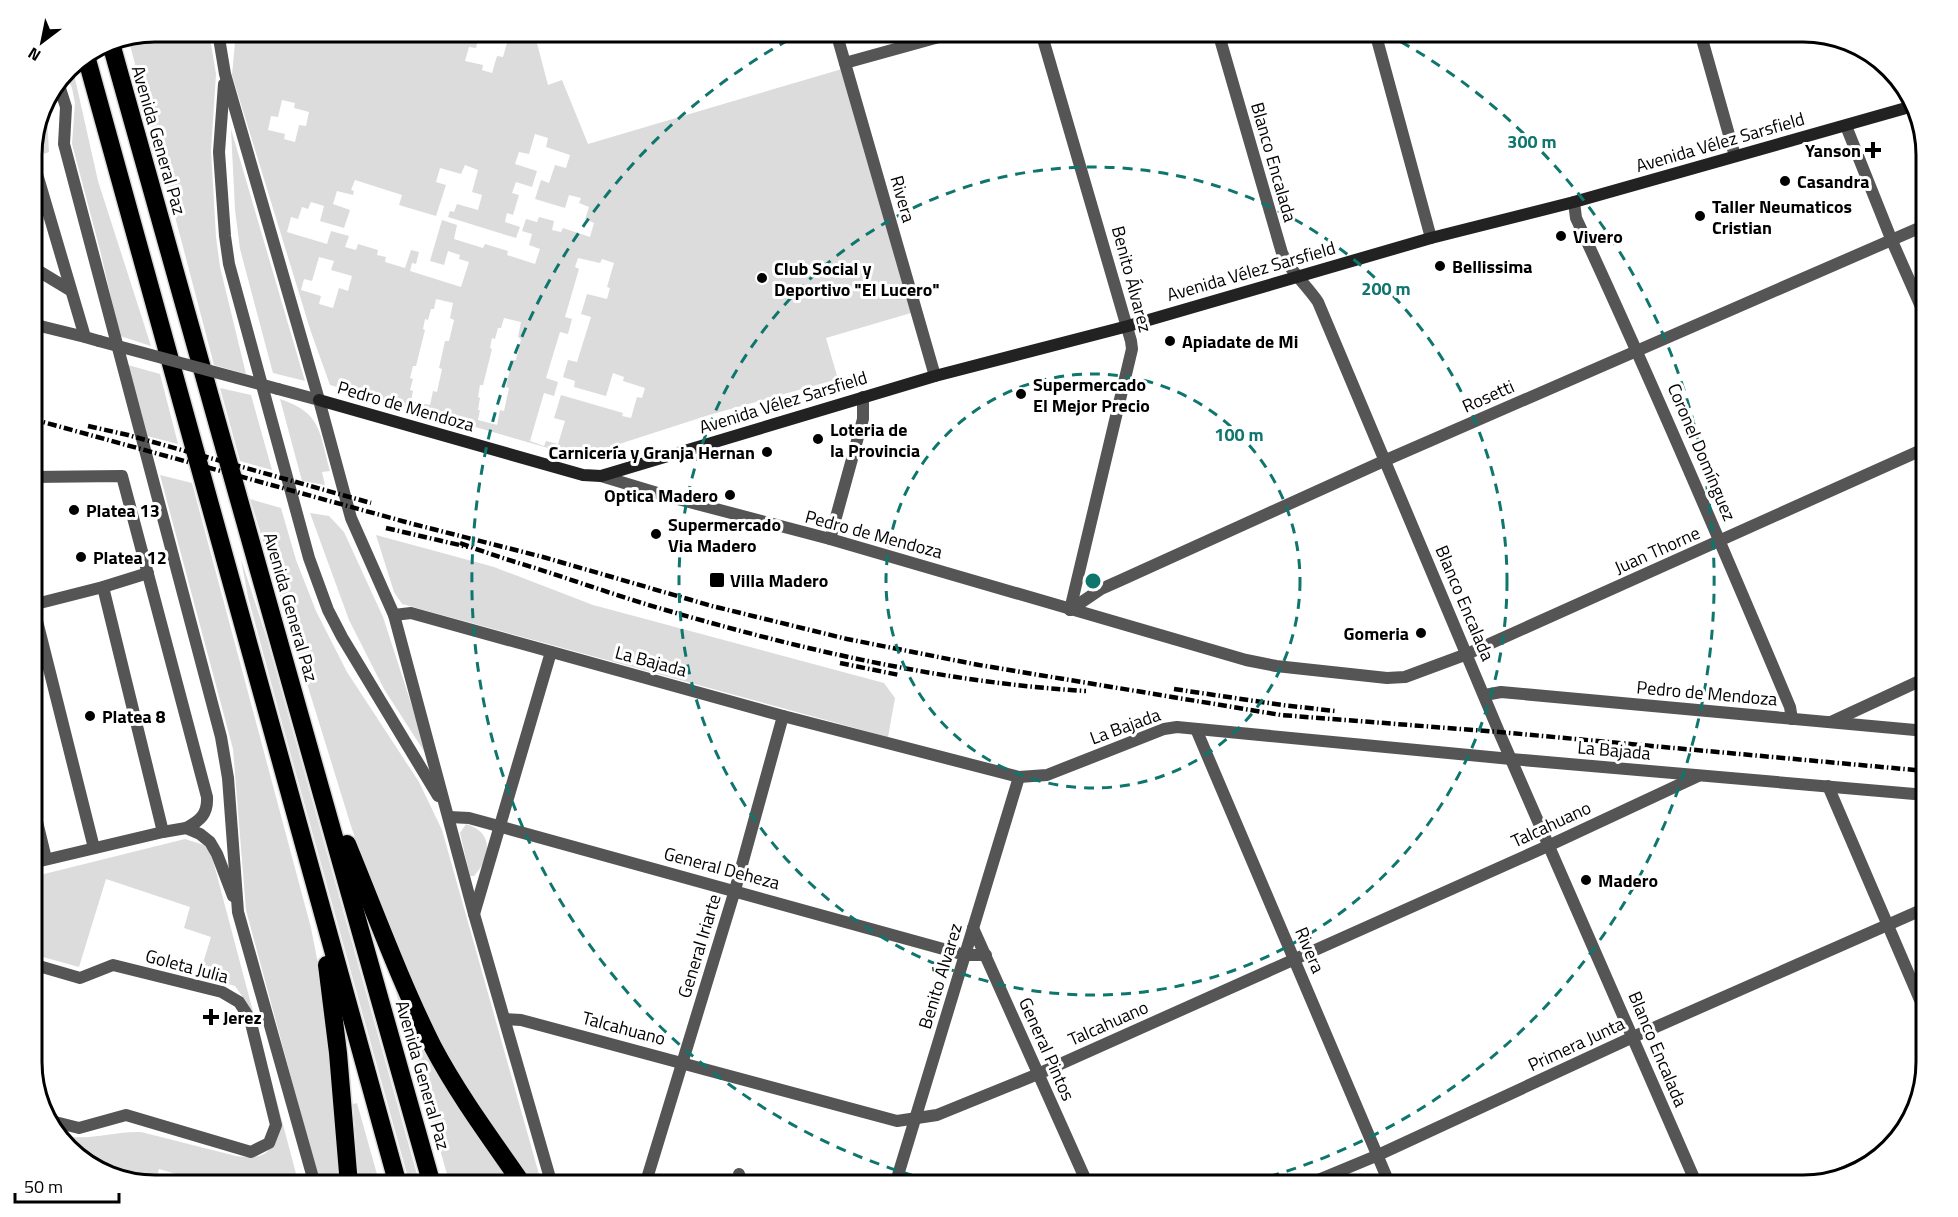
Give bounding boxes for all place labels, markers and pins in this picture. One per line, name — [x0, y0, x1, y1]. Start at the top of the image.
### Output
place label: Yanson — [1805, 137, 1861, 164]
marker: Yanson — [1866, 143, 1880, 157]
place label: Casandra — [1797, 168, 1869, 195]
marker: Casandra — [1778, 174, 1792, 188]
place label: Taller Neumaticos Cristian — [1712, 193, 1852, 241]
marker: Taller Neumaticos Cristian — [1693, 209, 1707, 223]
place label: Vivero — [1573, 223, 1623, 250]
marker: Vivero — [1554, 229, 1568, 243]
place label: Bellissima — [1452, 253, 1532, 280]
place label: Club Social y Deportivo "El Lucero" — [774, 255, 940, 303]
marker: Bellissima — [1433, 259, 1447, 273]
marker: Club Social y Deportivo "El Lucero" — [755, 271, 769, 285]
place label: Apiadate de Mi — [1182, 328, 1298, 355]
marker: Apiadate de Mi — [1163, 334, 1177, 348]
place label: Supermercado El Mejor Precio — [1033, 371, 1150, 419]
marker: Supermercado El Mejor Precio — [1014, 387, 1028, 401]
place label: Loteria de la Provincia — [830, 416, 920, 464]
marker: Loteria de la Provincia — [811, 432, 825, 446]
place label: Carnicería y Granja Hernan — [548, 439, 755, 466]
marker: Carnicería y Granja Hernan — [760, 445, 774, 459]
place label: Optica Madero — [604, 482, 718, 509]
marker: Optica Madero — [723, 488, 737, 502]
place label: Platea 13 — [86, 497, 160, 524]
marker: Platea 13 — [67, 503, 81, 517]
place label: Supermercado Via Madero — [668, 511, 781, 559]
marker: Supermercado Via Madero — [649, 527, 663, 541]
place label: Platea 12 — [93, 544, 167, 571]
marker: Platea 12 — [74, 550, 88, 564]
place label: Villa Madero — [730, 567, 828, 594]
marker: Villa Madero — [708, 571, 726, 589]
centre of rings — [1083, 571, 1103, 591]
place label: Gomeria — [1344, 620, 1409, 647]
marker: Gomeria — [1414, 626, 1428, 640]
place label: Platea 8 — [102, 703, 166, 730]
marker: Platea 8 — [83, 709, 97, 723]
place label: Madero — [1598, 867, 1658, 894]
marker: Madero — [1579, 873, 1593, 887]
place label: Jerez — [223, 1004, 262, 1031]
marker: Jerez — [204, 1010, 218, 1024]

